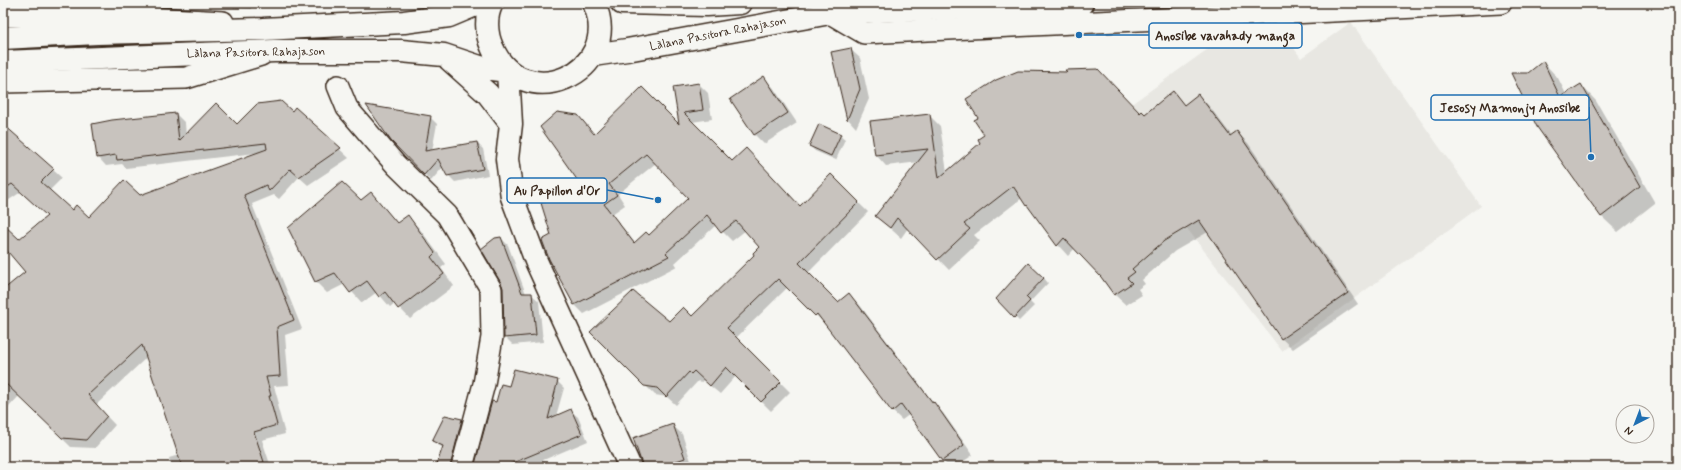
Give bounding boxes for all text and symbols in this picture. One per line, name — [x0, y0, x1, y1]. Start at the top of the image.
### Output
street label: Làlana Pasitora Rahajason — [648, 13, 788, 55]
callout: Anosibe vavahady manga — [1149, 23, 1302, 48]
text: Anosibe vavahady manga — [1155, 28, 1295, 48]
street label: Làlana Pasitora Rahajason — [187, 44, 325, 62]
callout: Jesosy Mamonjy Anosibe — [1431, 95, 1589, 120]
text: Jesosy Mamonjy Anosibe — [1440, 100, 1581, 118]
callout: Au Papillon d'Or — [507, 178, 607, 203]
text: Au Papillon d'Or — [514, 183, 601, 200]
north arrow — [1615, 404, 1655, 444]
text: N — [1622, 423, 1636, 438]

